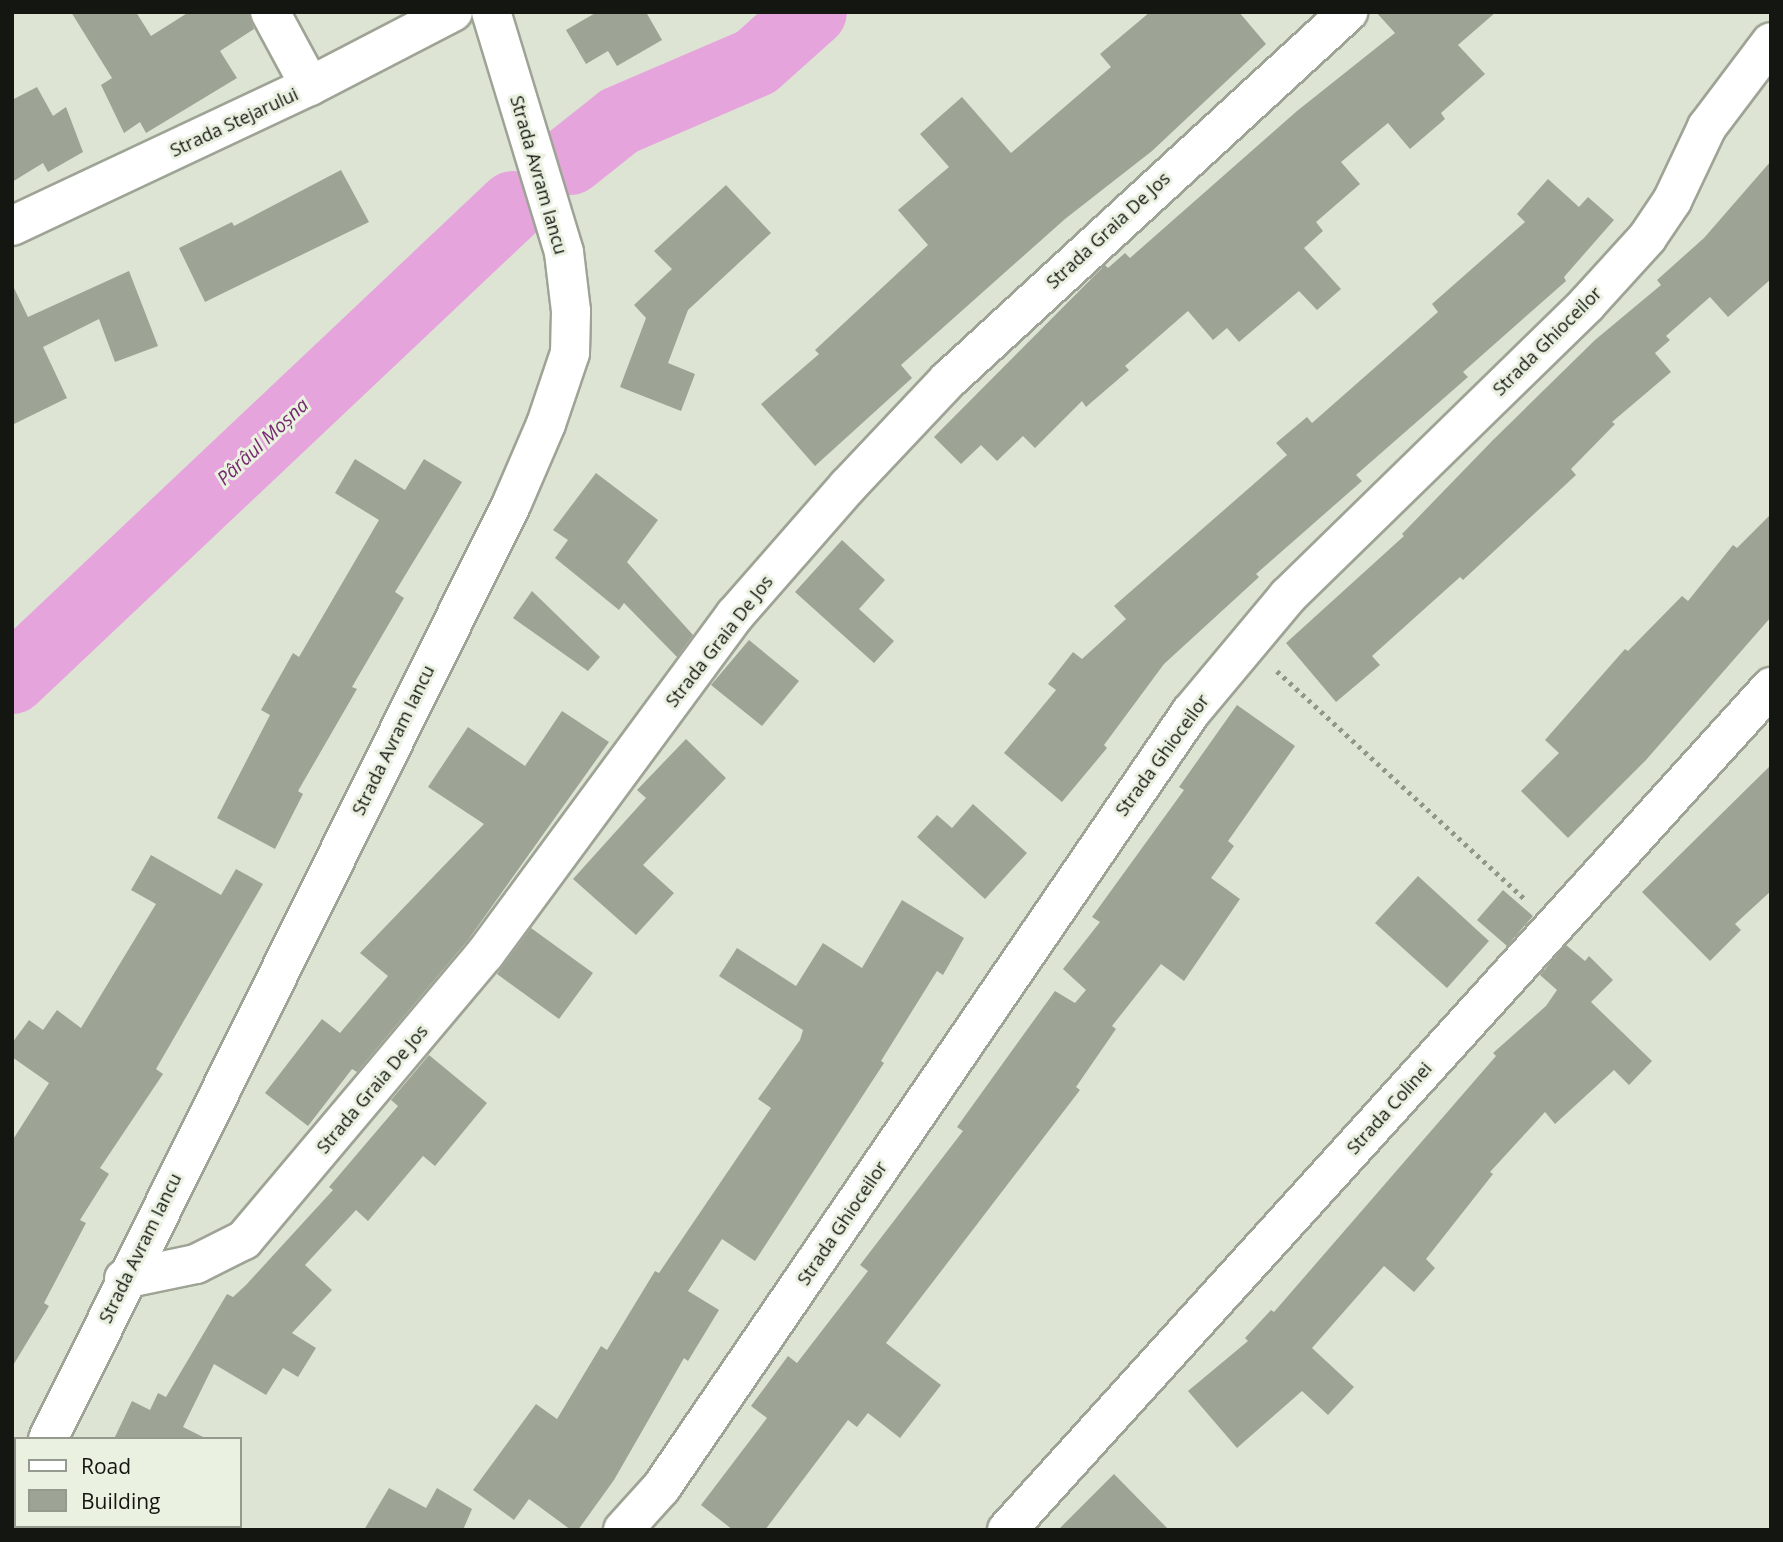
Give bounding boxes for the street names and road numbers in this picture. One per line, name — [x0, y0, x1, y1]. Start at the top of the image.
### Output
street label: Strada Stejarului — [167, 83, 301, 161]
street label: Strada Avram Iancu — [506, 93, 572, 257]
street label: Strada Graia De Jos — [1042, 167, 1174, 293]
street label: Strada Ghioceilor — [1488, 282, 1606, 400]
street label: Strada Graia De Jos — [661, 571, 777, 711]
street label: Strada Avram Iancu — [347, 662, 439, 818]
street label: Strada Ghioceilor — [1111, 690, 1213, 820]
street label: Strada Graia De Jos — [312, 1020, 432, 1158]
street label: Strada Colinei — [1342, 1058, 1436, 1158]
street label: Strada Ghioceilor — [793, 1157, 891, 1289]
street label: Strada Avram Iancu — [94, 1170, 186, 1326]

